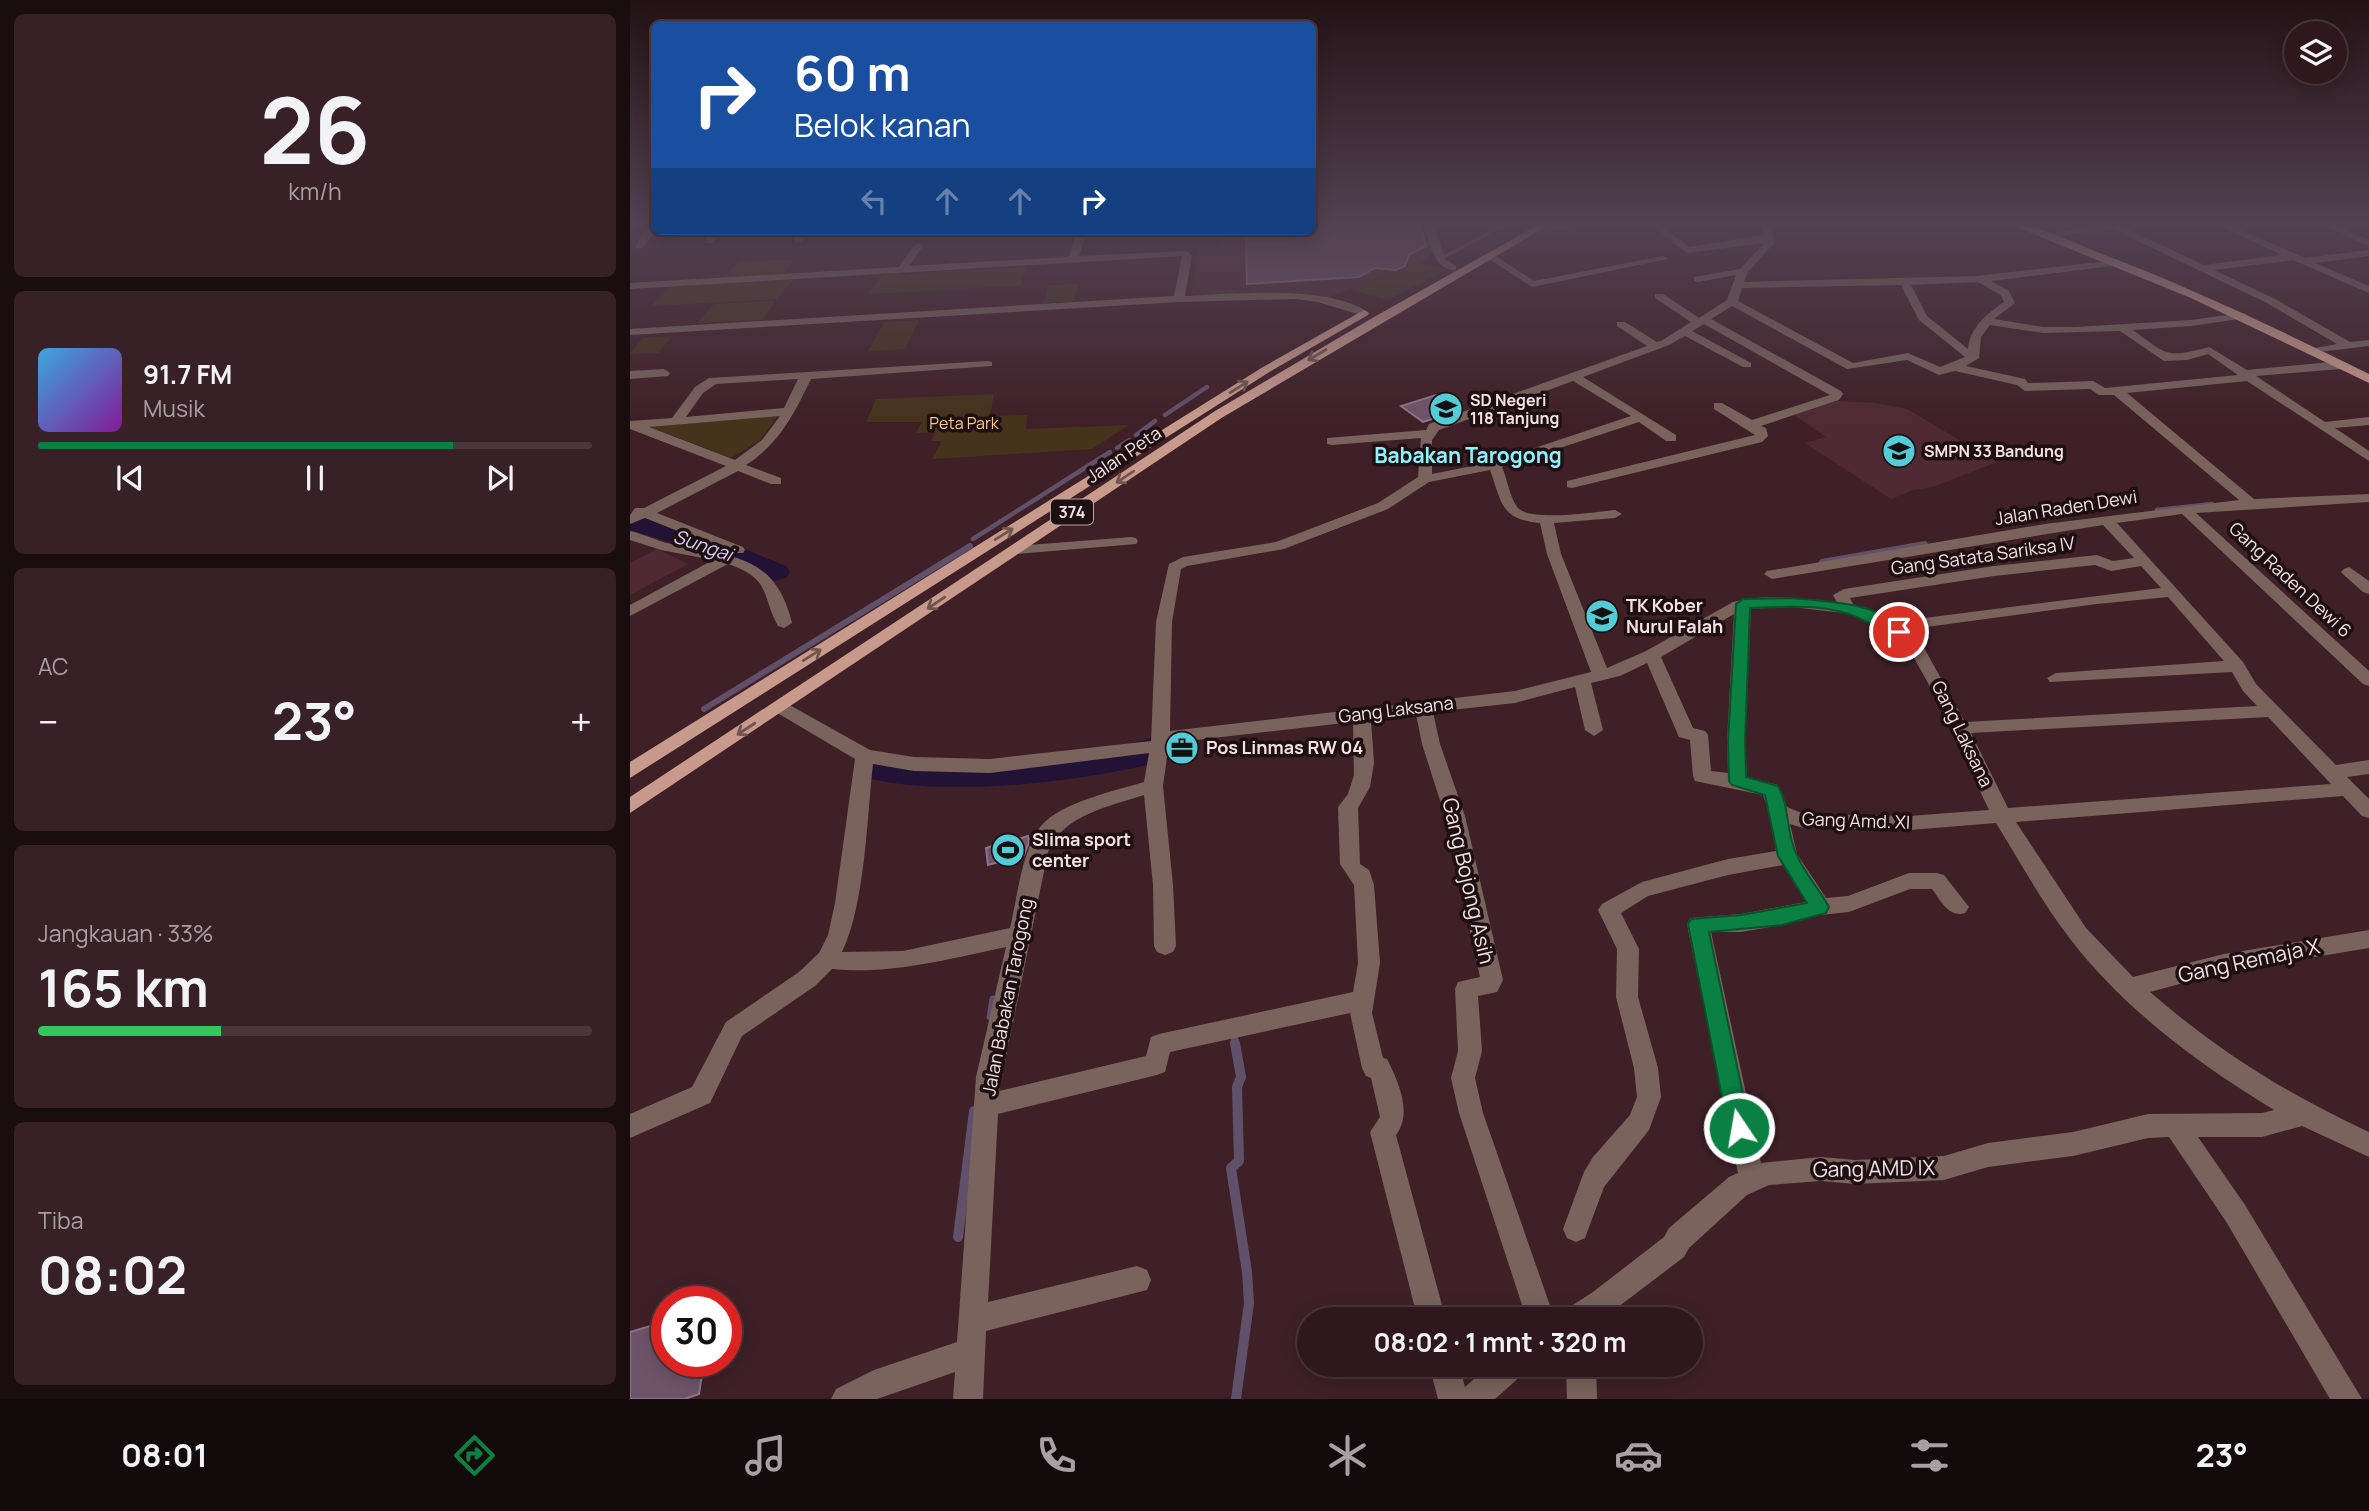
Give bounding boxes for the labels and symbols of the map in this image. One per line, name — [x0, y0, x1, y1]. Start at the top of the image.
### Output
one-way arrow — [1307, 348, 1327, 362]
one-way arrow — [1228, 380, 1248, 394]
place label: SD Negeri 118 Tanjung — [1470, 389, 1559, 429]
school or university icon: SD Negeri 118 Tanjung — [1427, 390, 1465, 428]
park label: Peta Park — [929, 412, 1000, 434]
street label: Jalan Peta — [1081, 420, 1166, 488]
school or university icon: SMPN 33 Bandung — [1880, 432, 1918, 470]
place label: SMPN 33 Bandung — [1924, 440, 2064, 462]
district label: Babakan Tarogong — [1374, 441, 1562, 469]
one-way arrow — [1116, 470, 1135, 484]
street label: Jalan Raden Dewi — [1993, 484, 2139, 530]
road number: 374 — [1051, 499, 1093, 524]
street label: Gang Raden Dewi 6 — [2224, 516, 2357, 642]
water label: Sungai — [670, 523, 738, 568]
one-way arrow — [994, 526, 1013, 541]
street label: Gang Satata Sariksa IV — [1889, 530, 2076, 580]
place label: TK Kober Nurul Falah — [1626, 593, 1723, 638]
one-way arrow — [926, 597, 946, 611]
school or university icon: TK Kober Nurul Falah — [1583, 597, 1621, 635]
pin — [1869, 602, 1929, 662]
one-way arrow — [801, 648, 821, 662]
street label: Gang Laksana — [1927, 676, 1999, 791]
street label: Gang Laksana — [1337, 690, 1455, 728]
one-way arrow — [737, 722, 756, 737]
office icon: Pos Linmas RW 04 — [1163, 729, 1201, 767]
place label: Pos Linmas RW 04 — [1206, 735, 1363, 759]
street label: Gang Bojong Asih — [1436, 795, 1502, 966]
street label: Gang Amd. XI — [1802, 806, 1911, 834]
place label: Slima sport center — [1032, 827, 1131, 872]
sports icon: Slima sport center — [989, 831, 1027, 869]
street label: Jalan Babakan Tarogong — [976, 896, 1038, 1098]
street label: Gang Remaja X — [2175, 931, 2322, 989]
position arrow — [1702, 1091, 1776, 1165]
street label: Gang AMD IX — [1813, 1153, 1936, 1183]
speed limit sign: 30 — [651, 1286, 742, 1377]

